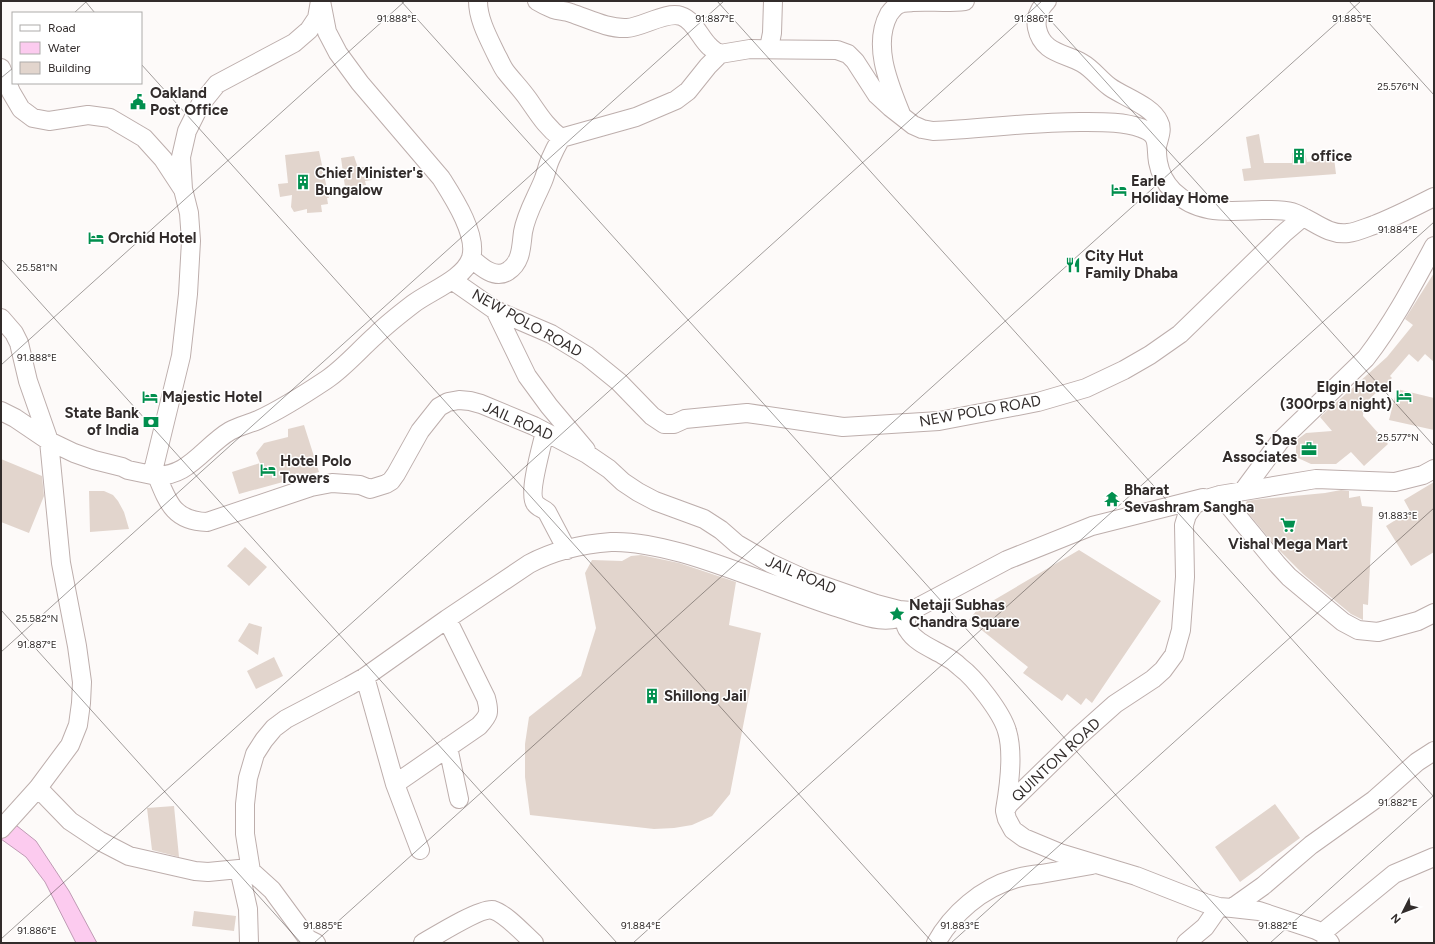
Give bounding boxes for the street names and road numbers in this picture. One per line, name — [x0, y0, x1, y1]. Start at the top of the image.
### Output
street label: NEW POLO ROAD — [469, 285, 585, 361]
street label: NEW POLO ROAD — [918, 391, 1042, 431]
street label: JAIL ROAD — [480, 398, 556, 444]
street label: JAIL ROAD — [763, 552, 839, 598]
street label: QUINTON ROAD — [1008, 714, 1104, 806]

